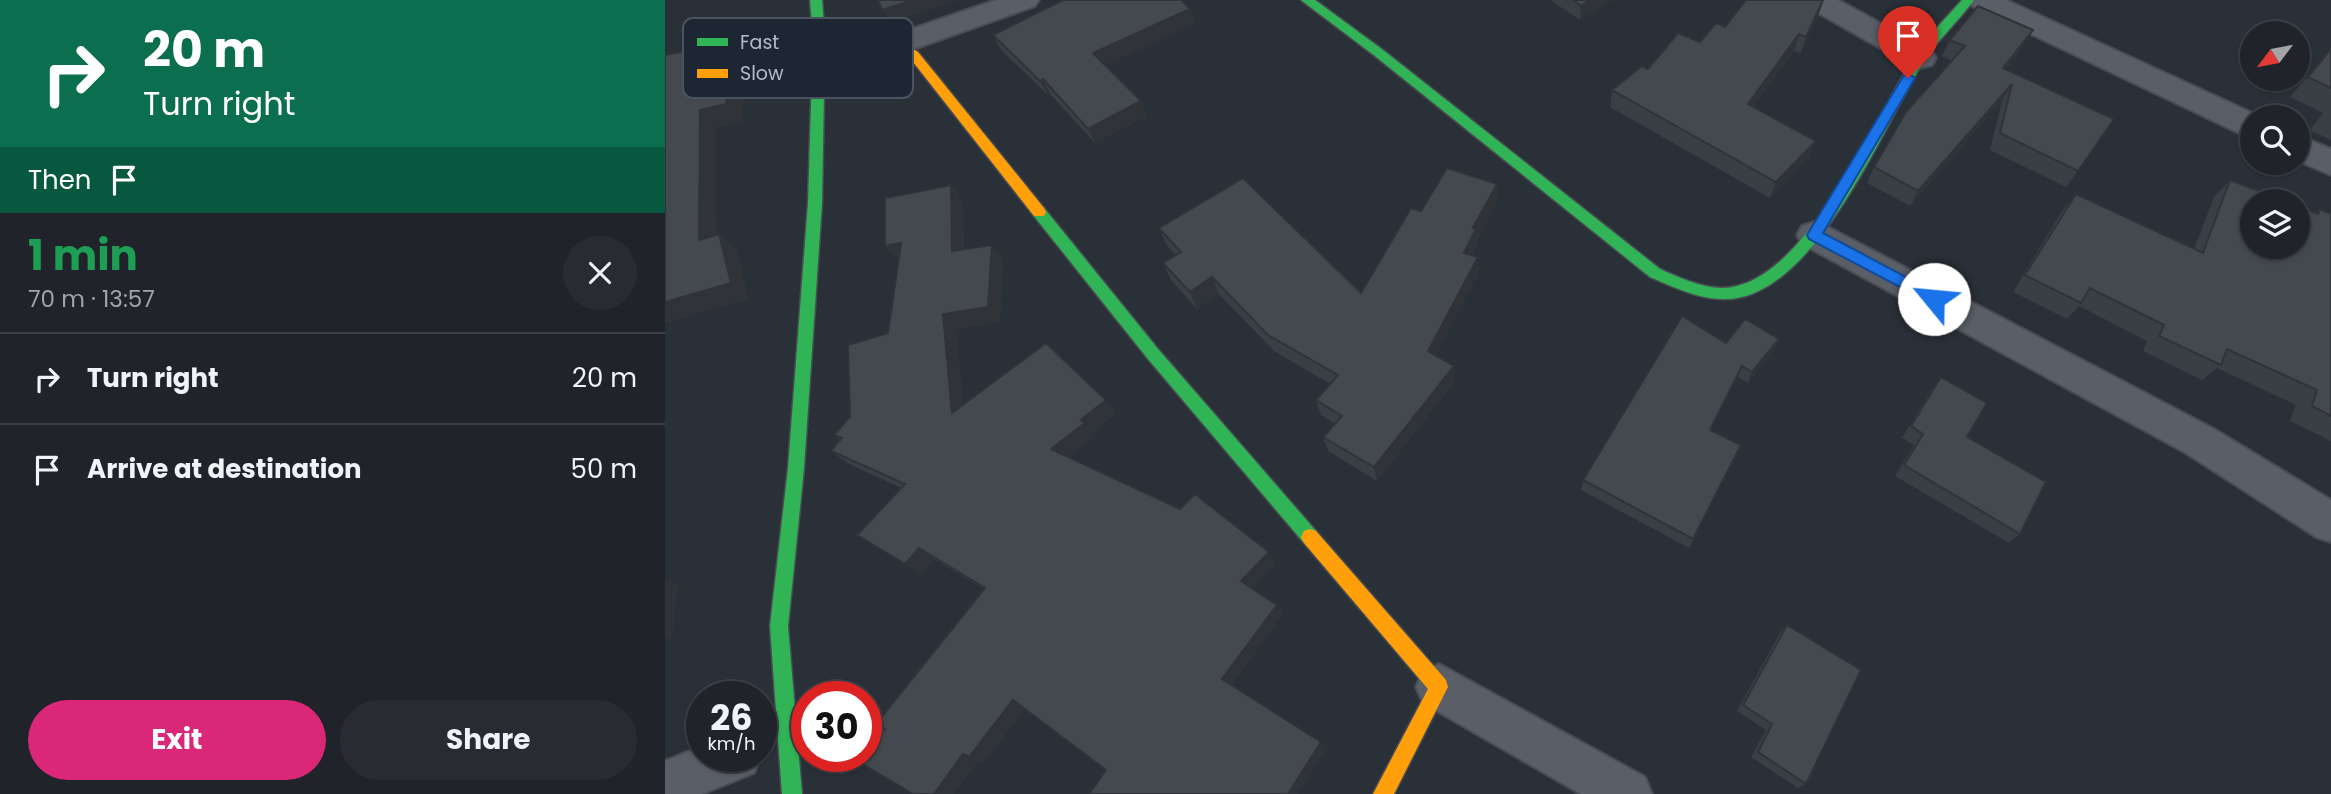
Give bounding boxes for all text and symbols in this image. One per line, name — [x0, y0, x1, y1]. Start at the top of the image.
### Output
pin — [1878, 6, 1938, 78]
text: 20 m — [143, 16, 265, 84]
icon: arrive — [1889, 17, 1927, 55]
legend — [683, 18, 913, 98]
north arrow — [2240, 21, 2310, 91]
map controls — [2240, 21, 2310, 259]
icon: right — [28, 28, 119, 119]
text: Fast — [740, 29, 779, 56]
text: Slow — [740, 60, 784, 87]
text: Turn right — [143, 81, 295, 126]
button: search — [2240, 105, 2310, 175]
icon: arrive — [105, 161, 143, 199]
text: Then — [28, 162, 91, 198]
button: layers — [2240, 189, 2310, 259]
text: 1 min — [28, 226, 138, 285]
button: close — [563, 236, 637, 310]
position arrow — [1897, 262, 1971, 336]
text: 70 m · 13:57 — [28, 283, 155, 315]
icon: right — [28, 360, 66, 398]
text: Turn right — [87, 360, 219, 396]
text: 20 m — [572, 360, 637, 396]
icon: arrive — [28, 451, 66, 489]
text: Arrive at destination — [87, 451, 362, 487]
text: 50 m — [571, 451, 637, 487]
speed limit sign: 30 — [791, 681, 882, 772]
text: 26 — [710, 693, 753, 742]
button: Exit — [28, 700, 326, 780]
button: Share — [340, 700, 637, 780]
text: km/h — [708, 731, 755, 756]

